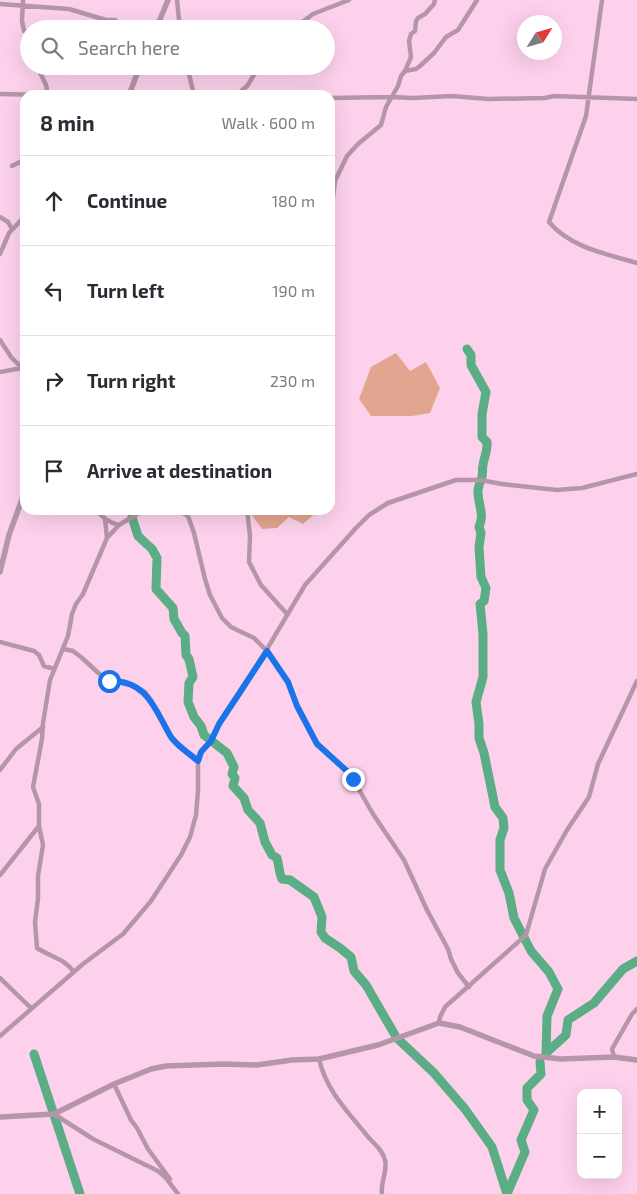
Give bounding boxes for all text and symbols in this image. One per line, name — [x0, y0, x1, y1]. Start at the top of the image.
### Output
north arrow — [517, 15, 562, 60]
search box — [20, 20, 335, 75]
icon: search — [38, 34, 66, 62]
text: Search here — [78, 36, 180, 59]
text: 8 min — [40, 110, 95, 135]
text: Walk · 600 m — [222, 113, 315, 132]
icon: ahead — [40, 187, 68, 215]
text: Continue — [87, 189, 167, 212]
text: 180 m — [272, 191, 315, 210]
icon: left — [40, 277, 68, 305]
text: Turn left — [87, 279, 164, 302]
text: 190 m — [272, 281, 315, 300]
icon: right — [40, 367, 68, 395]
text: Turn right — [87, 369, 175, 392]
text: 230 m — [270, 371, 315, 390]
icon: arrive — [40, 457, 68, 485]
text: Arrive at destination — [87, 459, 272, 482]
route start — [98, 670, 121, 693]
route end — [342, 768, 365, 791]
map controls — [577, 1089, 622, 1179]
button: + — [577, 1089, 622, 1134]
button: − — [577, 1134, 622, 1179]

